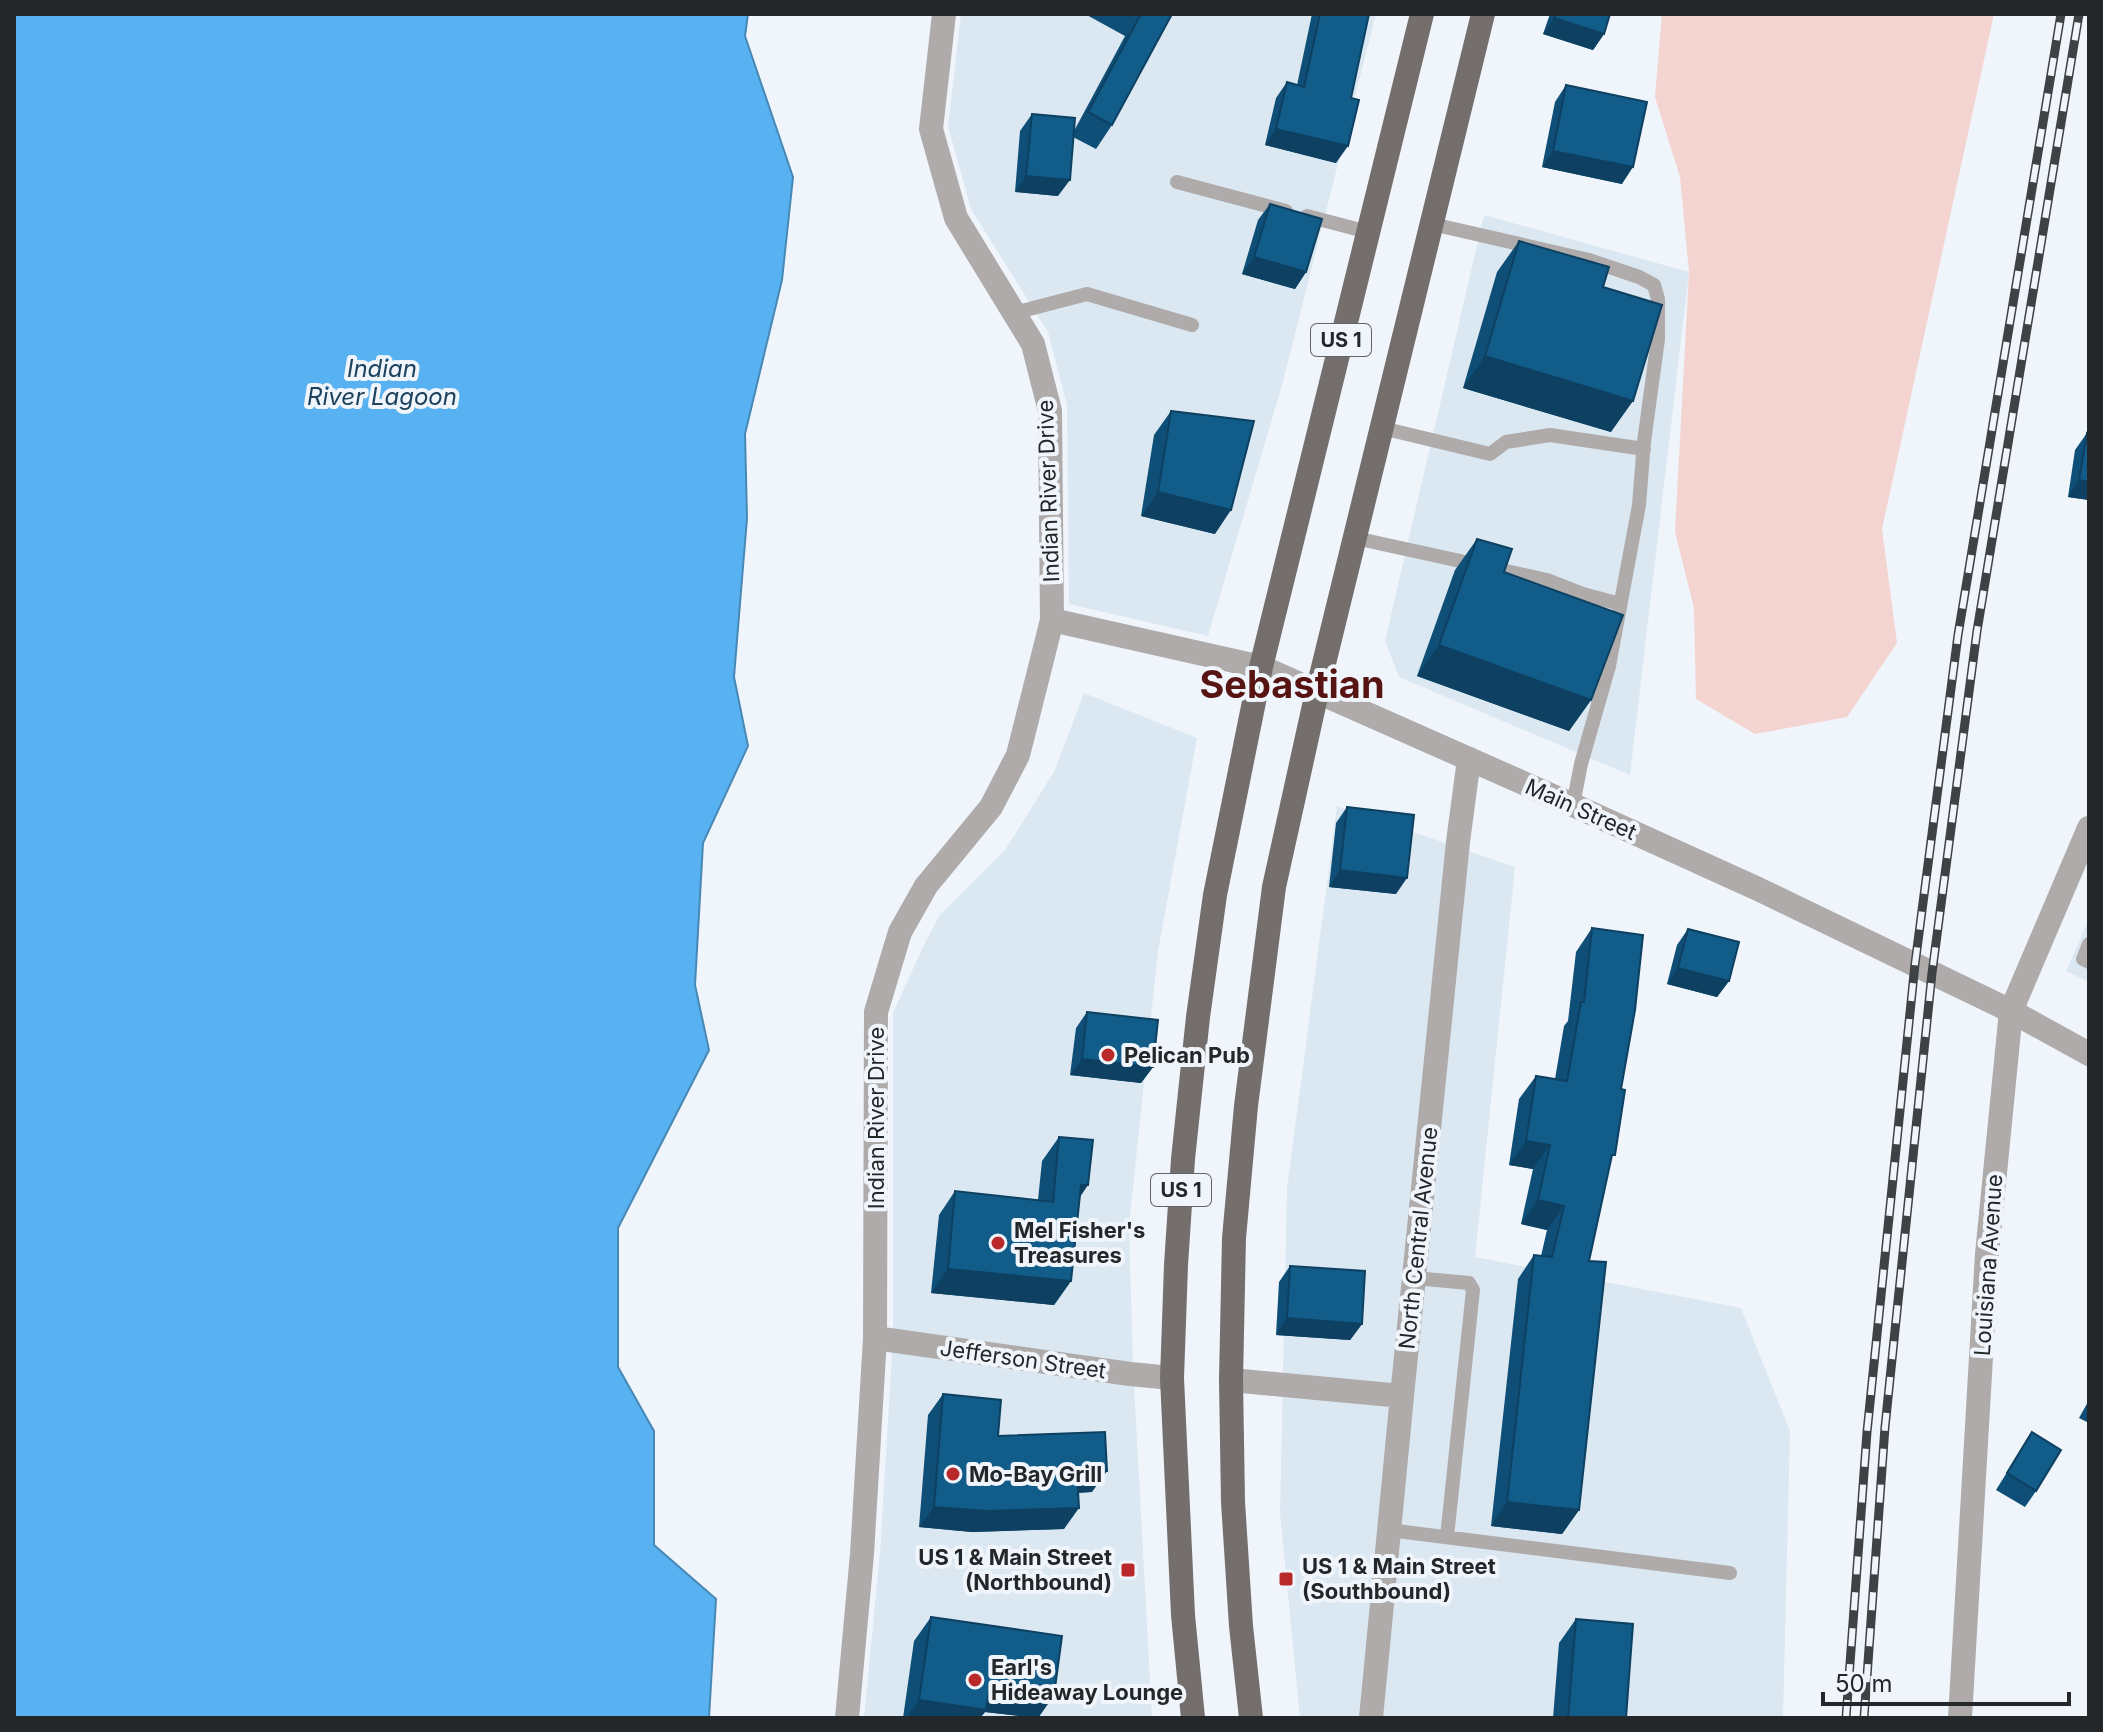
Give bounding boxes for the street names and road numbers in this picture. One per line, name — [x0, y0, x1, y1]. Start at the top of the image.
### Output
road number: US 1 — [1311, 324, 1371, 356]
street label: Indian River Drive — [1032, 399, 1064, 583]
street label: Main Street — [1521, 773, 1641, 845]
street label: Indian River Drive — [863, 1027, 889, 1209]
street label: North Central Avenue — [1393, 1126, 1443, 1350]
street label: Louisiana Avenue — [1969, 1173, 2007, 1357]
road number: US 1 — [1151, 1174, 1211, 1206]
street label: Jefferson Street — [938, 1334, 1108, 1384]

